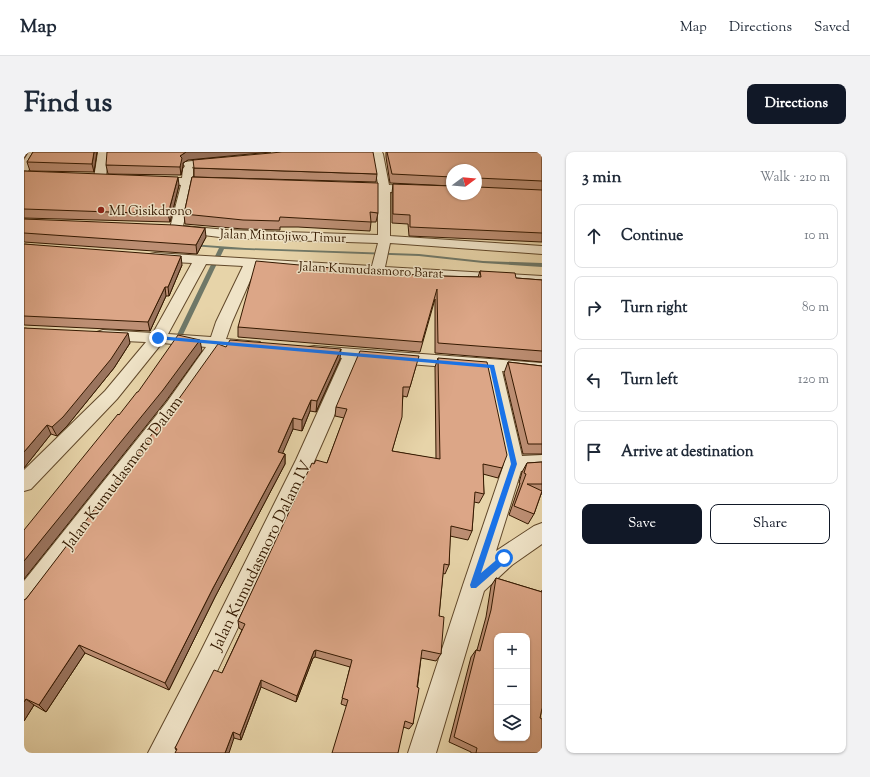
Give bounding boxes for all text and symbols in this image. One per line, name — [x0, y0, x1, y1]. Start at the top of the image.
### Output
text: Map — [20, 14, 57, 41]
text: Map — [680, 18, 707, 38]
text: Directions — [729, 18, 792, 38]
text: Saved — [814, 18, 850, 38]
text: Find us — [24, 84, 112, 124]
button: Directions — [747, 84, 846, 124]
north arrow — [446, 164, 482, 200]
text: 3 min — [582, 166, 621, 190]
text: Walk · 210 m — [760, 169, 830, 187]
place label: MI Gisikdrono — [109, 203, 192, 221]
marker: MI Gisikdrono — [96, 205, 106, 215]
icon: ahead — [583, 225, 605, 247]
street label: Jalan Mintojiwo Timur — [219, 226, 346, 248]
text: Continue — [621, 226, 683, 247]
text: 10 m — [804, 227, 829, 245]
street label: Jalan Kumudasmoro Barat — [297, 258, 444, 284]
icon: right — [583, 297, 605, 319]
text: Turn right — [621, 298, 687, 319]
text: 80 m — [802, 299, 829, 317]
route end — [149, 329, 167, 347]
icon: left — [583, 369, 605, 391]
text: Turn left — [621, 370, 678, 391]
text: 120 m — [798, 371, 829, 389]
street label: Jalan Kumudasmoro Dalam — [58, 392, 189, 556]
icon: arrive — [583, 441, 605, 463]
text: Arrive at destination — [621, 442, 754, 463]
street label: Jalan Kumudasmoro Dalam IV — [206, 457, 318, 656]
button: Save — [582, 504, 702, 544]
button: Share — [710, 504, 830, 544]
route start — [495, 549, 513, 567]
map controls — [494, 633, 530, 741]
button: + — [494, 633, 530, 669]
button: − — [494, 669, 530, 705]
button: layers — [494, 705, 530, 741]

